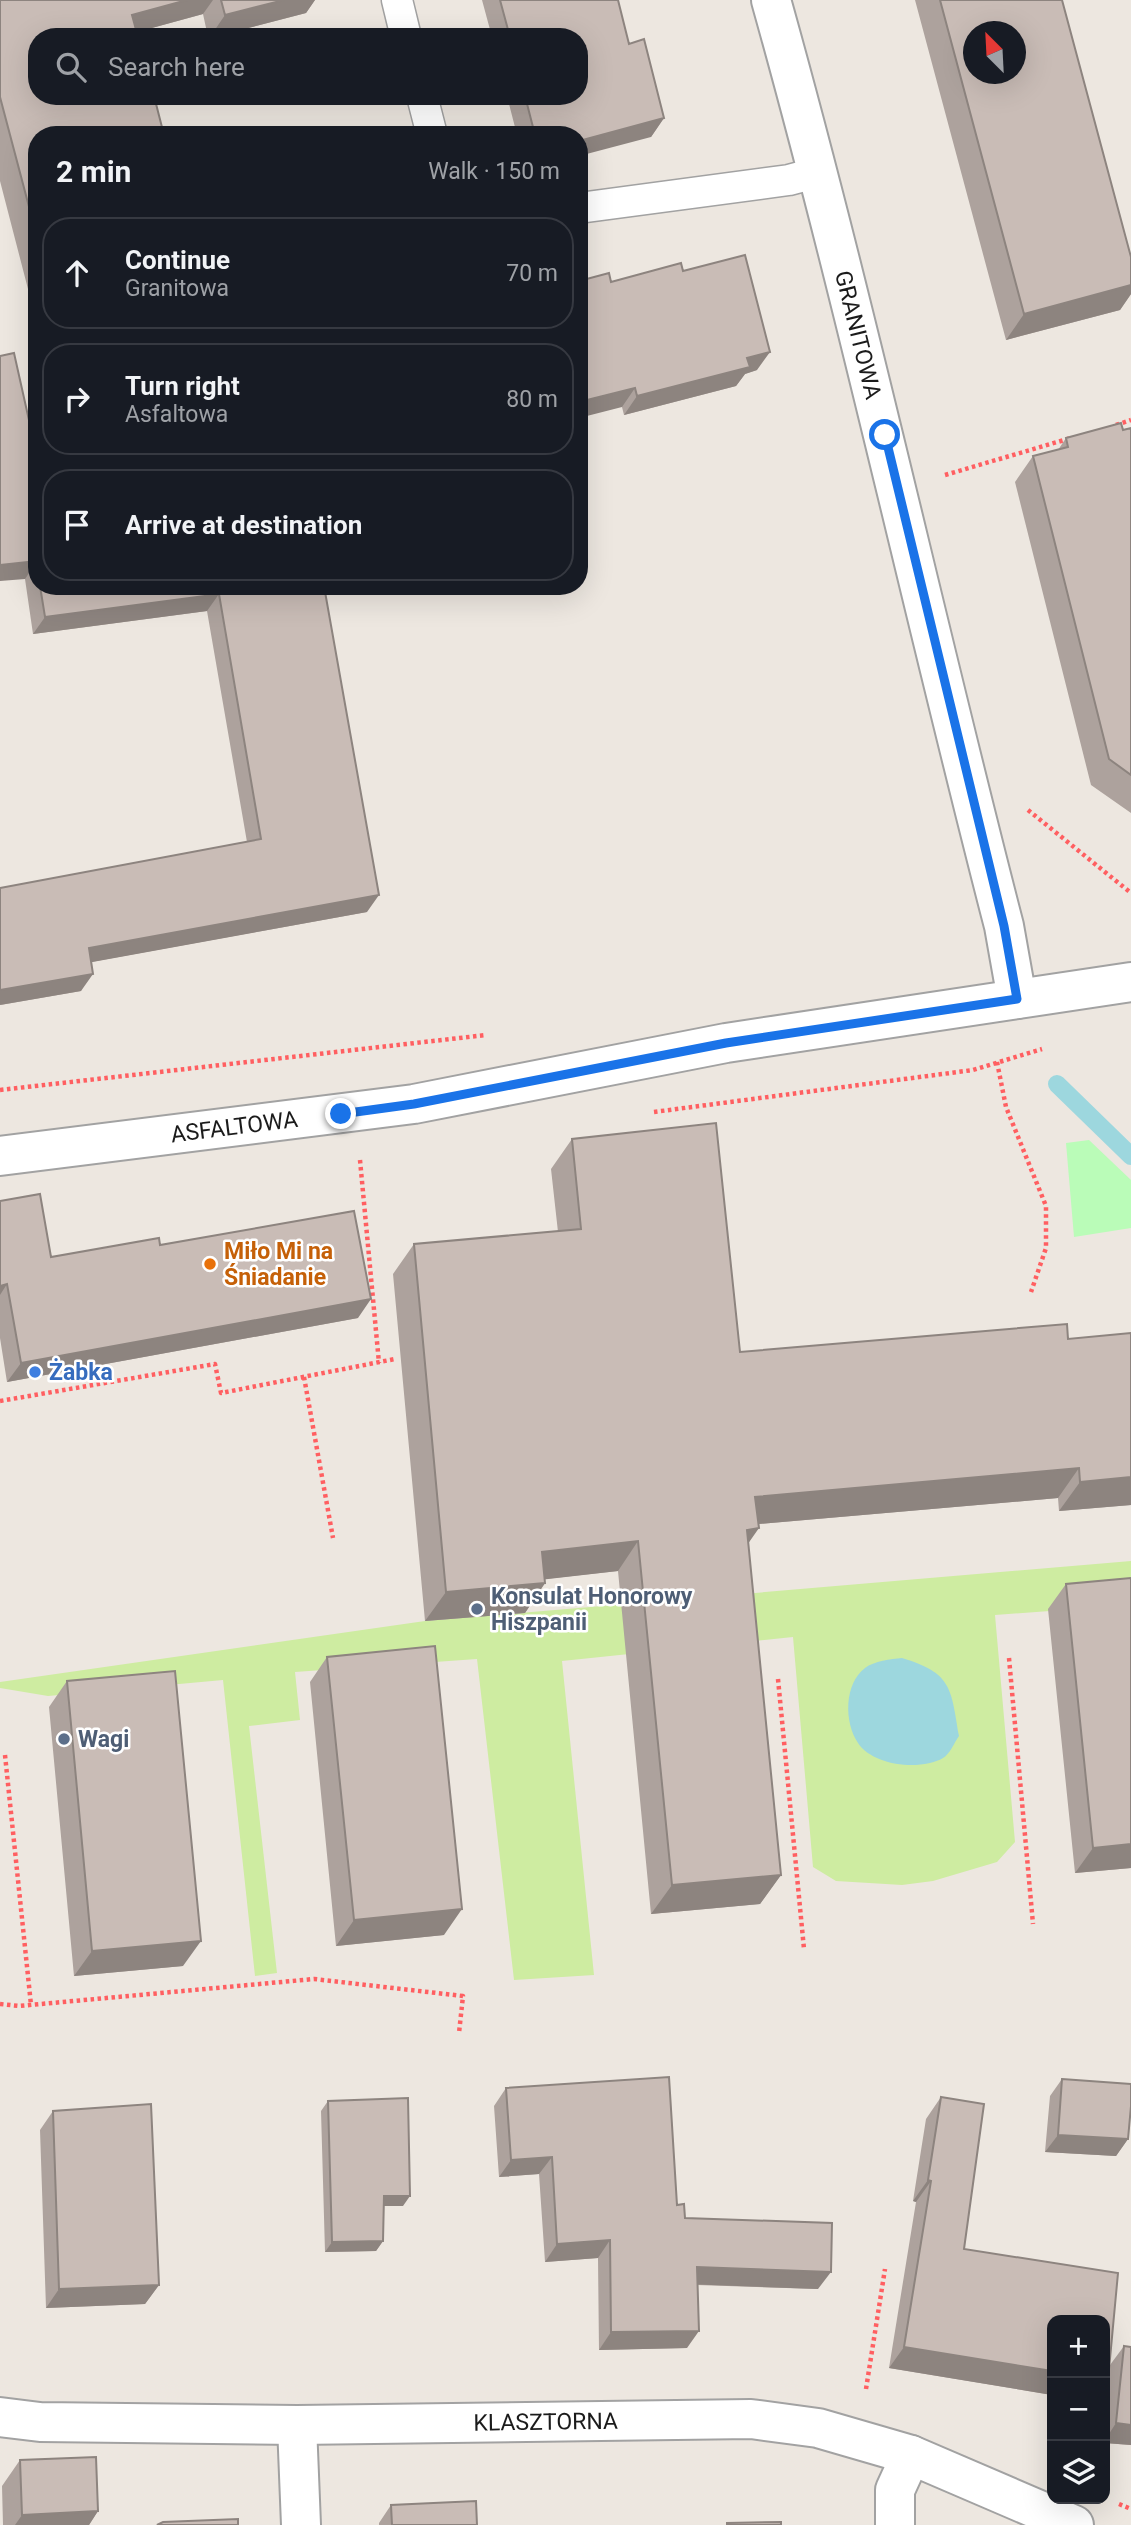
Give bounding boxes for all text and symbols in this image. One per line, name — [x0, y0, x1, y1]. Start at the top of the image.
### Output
north arrow — [963, 21, 1026, 84]
search box — [28, 28, 588, 105]
icon: search — [52, 48, 90, 86]
text: Search here — [108, 52, 245, 82]
text: 2 min — [56, 154, 131, 189]
text: Walk · 150 m — [428, 158, 560, 185]
text: Continue — [125, 245, 230, 275]
icon: ahead — [58, 254, 96, 292]
text: 70 m — [506, 260, 558, 287]
street label: GRANITOWA — [829, 268, 887, 402]
text: Granitowa — [125, 275, 229, 302]
text: Turn right — [125, 371, 240, 401]
icon: right — [58, 380, 96, 418]
text: 80 m — [506, 386, 558, 413]
text: Asfaltowa — [125, 401, 228, 428]
route start — [869, 419, 900, 450]
icon: arrive — [58, 506, 96, 544]
text: Arrive at destination — [125, 510, 362, 540]
route end — [325, 1098, 356, 1129]
street label: ASFALTOWA — [169, 1106, 299, 1148]
place label: Miło Mi na Śniadanie — [224, 1238, 333, 1291]
marker: Miło Mi na Śniadanie — [202, 1256, 218, 1272]
place label: Żabka — [49, 1358, 113, 1386]
marker: Żabka — [27, 1364, 43, 1380]
place label: Konsulat Honorowy Hiszpanii — [491, 1583, 693, 1636]
marker: Konsulat Honorowy Hiszpanii — [469, 1601, 485, 1617]
place label: Wagi — [78, 1726, 129, 1753]
marker: Wagi — [56, 1731, 72, 1747]
map controls — [1047, 2315, 1110, 2504]
button: + — [1047, 2315, 1110, 2378]
button: − — [1047, 2378, 1110, 2441]
street label: KLASZTORNA — [473, 2408, 618, 2437]
button: layers — [1047, 2441, 1110, 2504]

